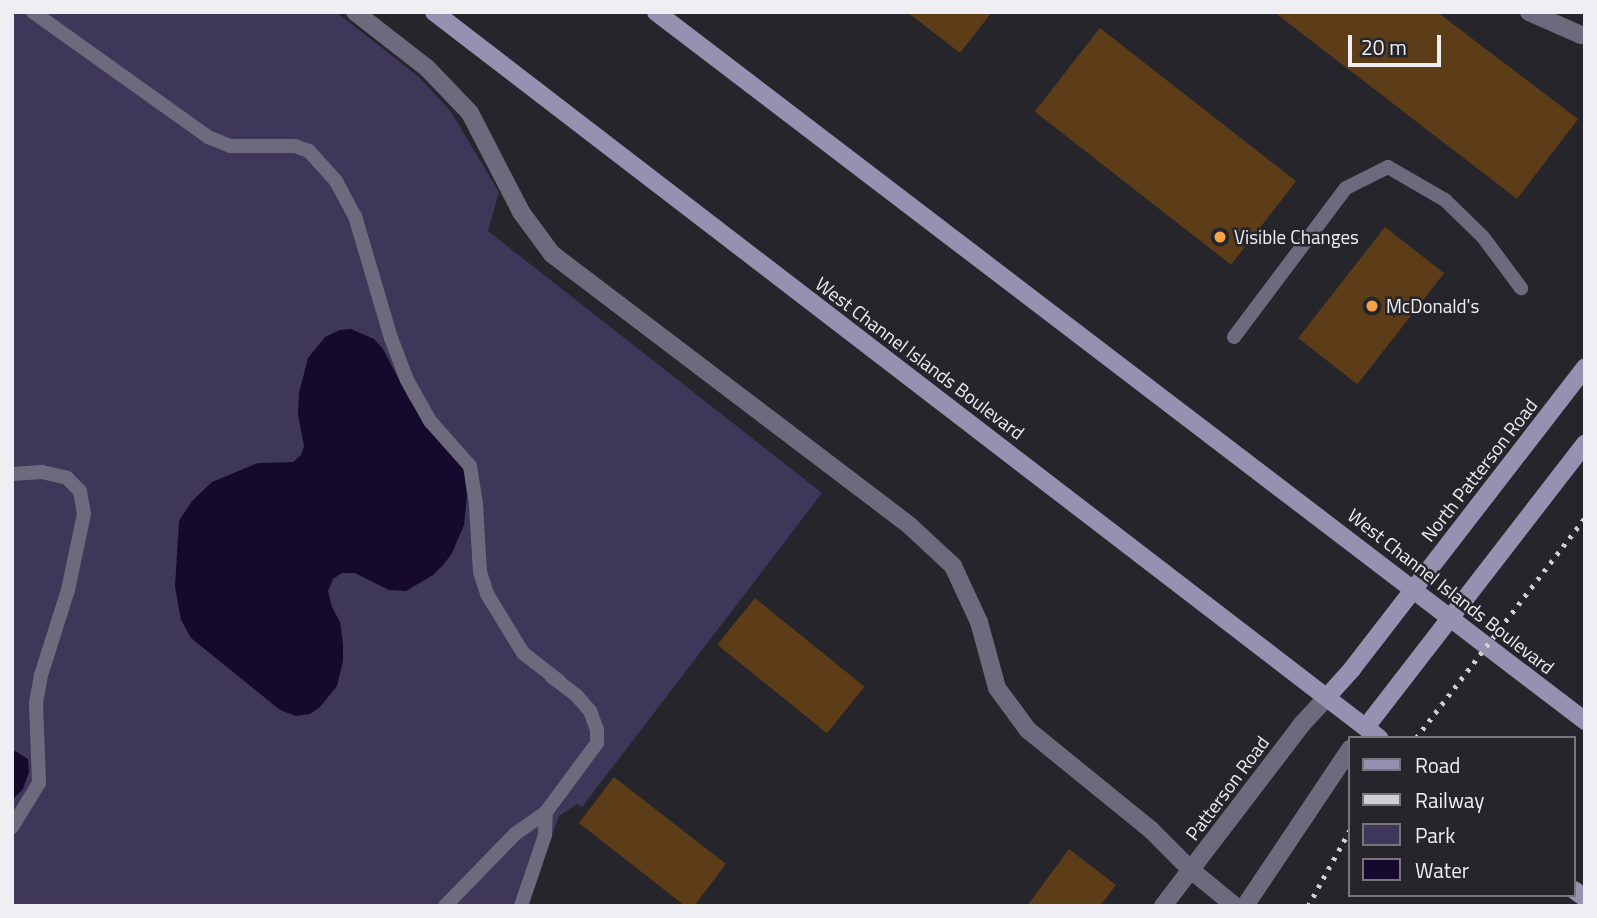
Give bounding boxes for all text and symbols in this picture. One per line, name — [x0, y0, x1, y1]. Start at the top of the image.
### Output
scale bar — [1352, 21, 1445, 65]
text: 20 m — [1361, 31, 1407, 63]
place label: Visible Changes — [1234, 226, 1359, 248]
marker: Visible Changes — [1212, 229, 1228, 245]
street label: West Channel Islands Boulevard — [811, 272, 1029, 444]
place label: McDonald's — [1386, 295, 1479, 317]
marker: McDonald's — [1364, 298, 1380, 314]
street label: North Patterson Road — [1416, 394, 1542, 546]
street label: West Channel Islands Boulevard — [1343, 503, 1559, 679]
street label: Patterson Road — [1180, 731, 1274, 845]
legend — [1348, 736, 1576, 897]
text: Road — [1415, 749, 1460, 781]
text: Railway — [1415, 784, 1484, 816]
text: Park — [1415, 819, 1455, 851]
text: Water — [1415, 854, 1469, 886]

